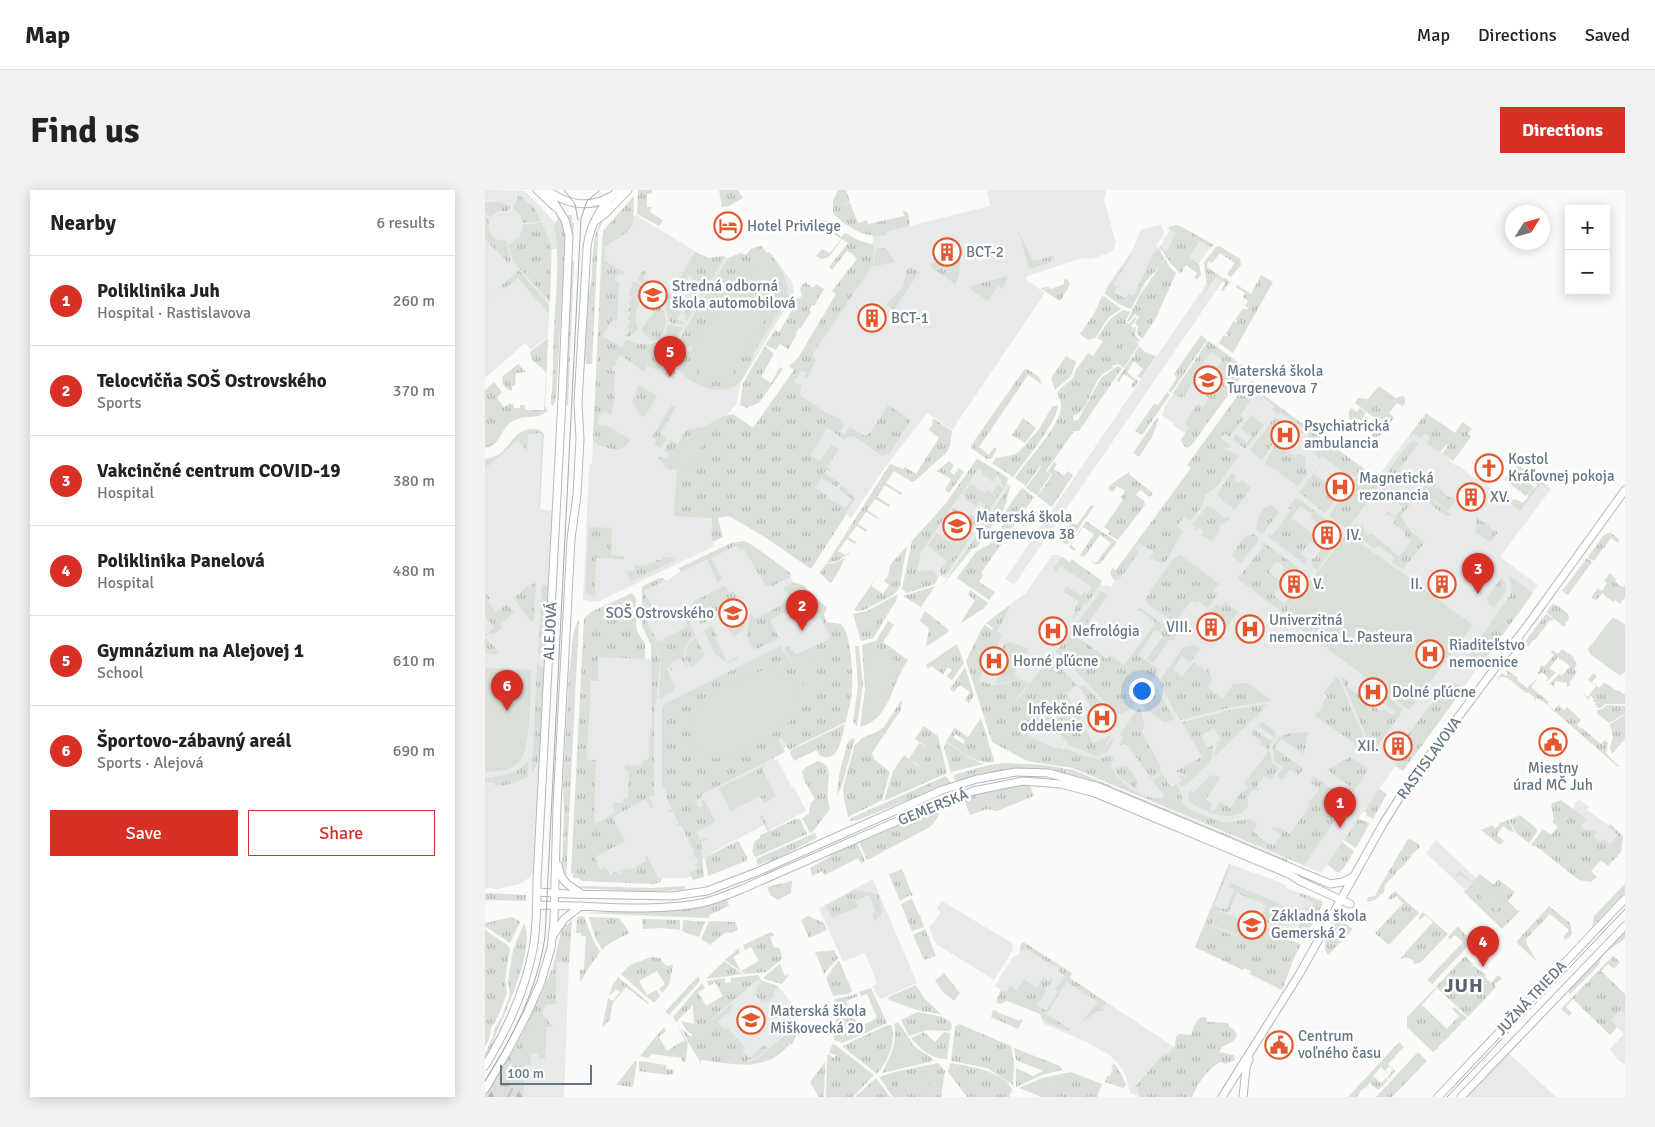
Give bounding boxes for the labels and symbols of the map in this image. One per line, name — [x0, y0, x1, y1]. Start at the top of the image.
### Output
north arrow — [1505, 205, 1550, 250]
hotel icon: Hotel Privilege — [713, 211, 743, 241]
place label: Hotel Privilege — [747, 217, 841, 235]
building icon: BCT-2 — [932, 237, 962, 267]
place label: BCT-2 — [966, 243, 1004, 261]
place label: Stredná odborná škola automobilová — [672, 277, 796, 312]
school or university icon: Stredná odborná škola automobilová — [638, 280, 668, 310]
building icon: BCT-1 — [857, 303, 887, 333]
place label: BCT-1 — [891, 309, 929, 327]
pin: 5 — [654, 336, 686, 377]
place label: Materská škola Turgenevova 7 — [1227, 362, 1323, 397]
school or university icon: Materská škola Turgenevova 7 — [1193, 365, 1223, 395]
place label: Psychiatrická ambulancia — [1304, 417, 1390, 452]
hospital icon: Psychiatrická ambulancia — [1270, 420, 1300, 450]
place label: Kostol Kráľovnej pokoja — [1508, 450, 1615, 485]
church icon: Kostol Kráľovnej pokoja — [1474, 453, 1504, 483]
place label: Magnetická rezonancia — [1359, 469, 1434, 504]
hospital icon: Magnetická rezonancia — [1325, 472, 1355, 502]
building icon: XV. — [1456, 482, 1486, 512]
place label: XV. — [1490, 488, 1510, 506]
place label: Materská škola Turgenevova 38 — [976, 508, 1075, 543]
school or university icon: Materská škola Turgenevova 38 — [942, 511, 972, 541]
building icon: IV. — [1312, 520, 1342, 550]
place label: IV. — [1346, 526, 1362, 544]
pin: 3 — [1462, 553, 1494, 594]
building icon: V. — [1279, 569, 1309, 599]
building icon: II. — [1427, 569, 1457, 599]
place label: V. — [1313, 575, 1324, 593]
place label: II. — [1410, 575, 1423, 593]
pin: 2 — [786, 590, 818, 631]
school or university icon: SOŠ Ostrovského — [718, 598, 748, 628]
street label: ALEJOVÁ — [538, 601, 561, 661]
place label: SOŠ Ostrovského — [606, 603, 714, 622]
place label: Univerzitná nemocnica L. Pasteura — [1269, 611, 1413, 646]
building icon: VIII. — [1196, 612, 1226, 642]
hospital icon: Univerzitná nemocnica L. Pasteura — [1235, 614, 1265, 644]
hospital icon: Nefrológia — [1038, 616, 1068, 646]
place label: VIII. — [1166, 618, 1192, 636]
place label: Nefrológia — [1072, 622, 1140, 640]
place label: Riaditeľstvo nemocnice — [1449, 636, 1525, 671]
hospital icon: Riaditeľstvo nemocnice — [1415, 639, 1445, 669]
hospital icon: Horné pľúcne — [979, 646, 1009, 676]
place label: Horné pľúcne — [1013, 652, 1099, 670]
pin: 6 — [491, 670, 523, 711]
hospital icon: Dolné pľúcne — [1358, 677, 1388, 707]
your location — [1129, 678, 1155, 704]
place label: Dolné pľúcne — [1392, 683, 1476, 701]
place label: Infekčné oddelenie — [1020, 700, 1083, 735]
hospital icon: Infekčné oddelenie — [1087, 703, 1117, 733]
street label: RASTISLAVOVA — [1393, 713, 1465, 803]
public building icon: Miestny úrad MČ Juh — [1538, 727, 1568, 757]
building icon: XII. — [1383, 731, 1413, 761]
place label: XII. — [1357, 737, 1379, 755]
place label: Miestny úrad MČ Juh — [1513, 759, 1593, 794]
street label: GEMERSKÁ — [895, 784, 971, 829]
pin: 1 — [1324, 787, 1356, 828]
place label: Základná škola Gemerská 2 — [1271, 907, 1367, 942]
school or university icon: Základná škola Gemerská 2 — [1237, 910, 1267, 940]
pin: 4 — [1467, 926, 1499, 967]
street label: JUŽNÁ TRIEDA — [1491, 956, 1570, 1039]
district label: JUH — [1444, 973, 1484, 998]
place label: Materská škola Miškovecká 20 — [770, 1002, 866, 1037]
school or university icon: Materská škola Miškovecká 20 — [736, 1005, 766, 1035]
place label: Centrum voľného času — [1298, 1027, 1381, 1062]
public building icon: Centrum voľného času — [1264, 1030, 1294, 1060]
scale bar — [500, 1062, 593, 1085]

